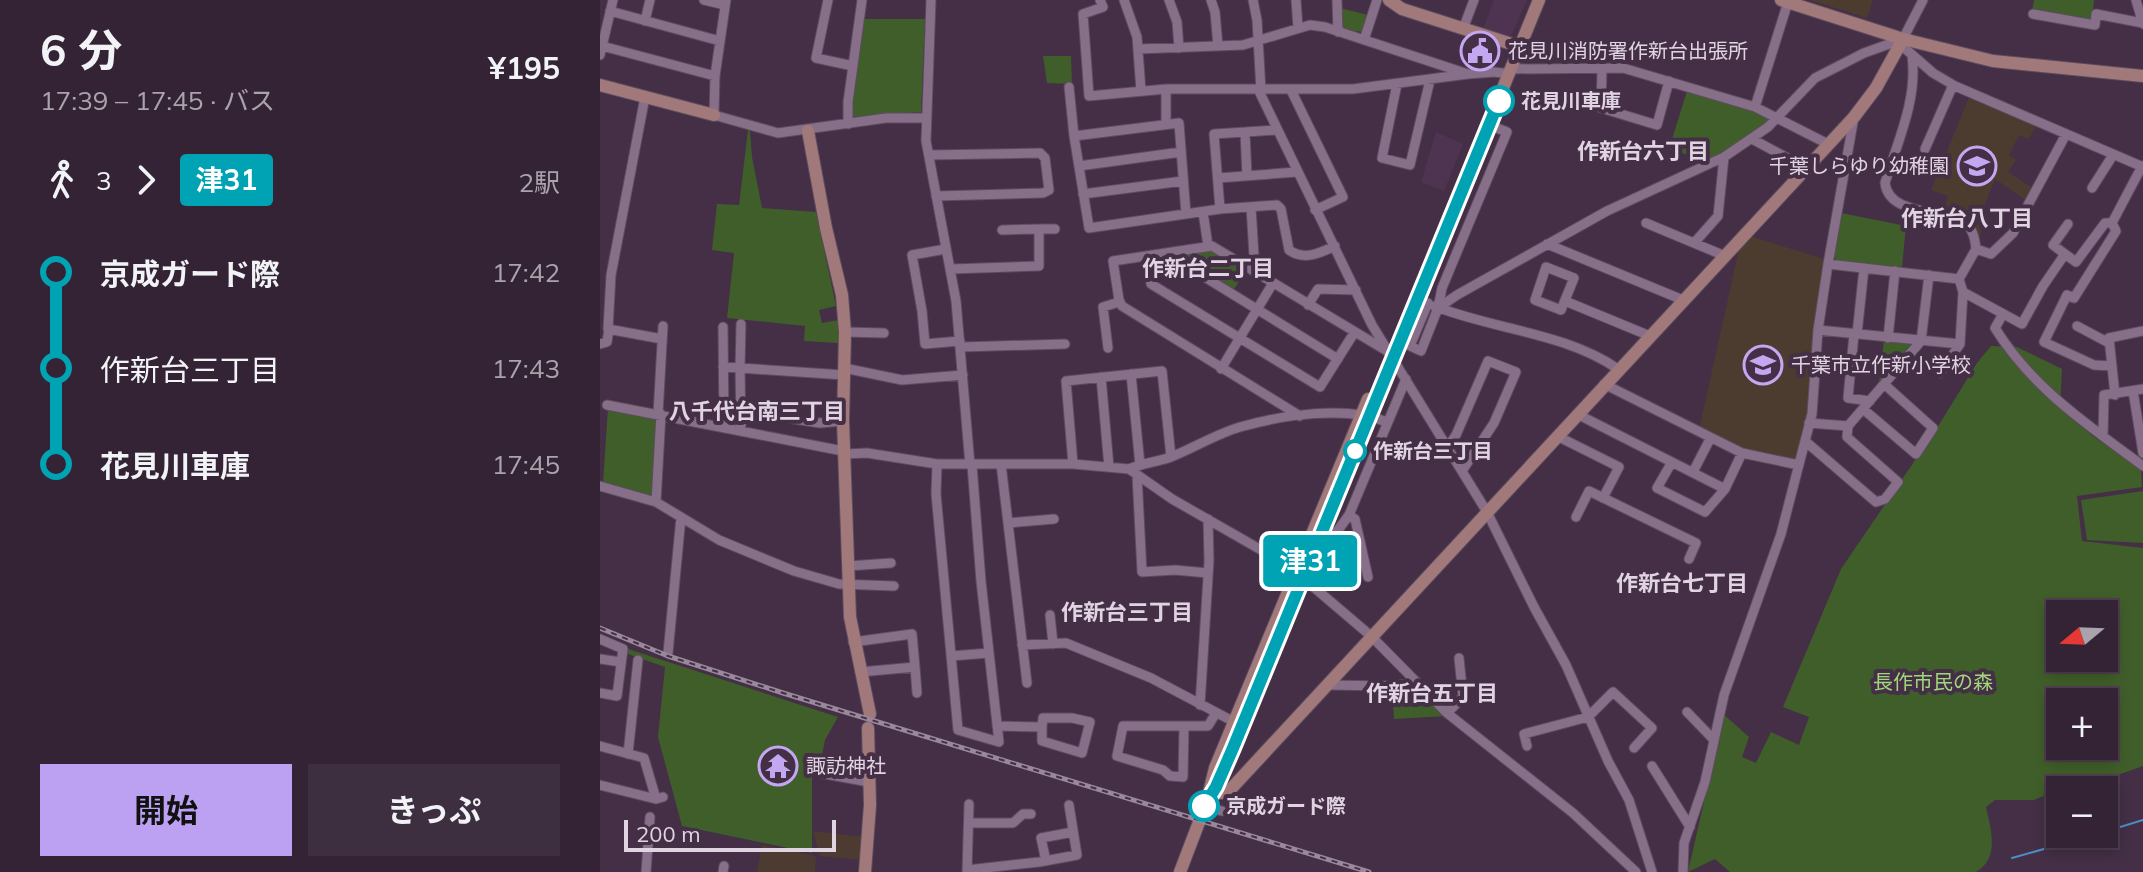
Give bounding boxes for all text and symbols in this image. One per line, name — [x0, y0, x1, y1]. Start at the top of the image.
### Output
text: 6 分 — [40, 22, 122, 77]
public building icon: 花見川消防署作新台出張所 — [1459, 30, 1501, 72]
place label: 花見川消防署作新台出張所 — [1508, 38, 1748, 63]
text: ¥195 — [488, 49, 560, 87]
text: 17:39 – 17:45 · バス — [40, 84, 275, 117]
marker: 花見川車庫 — [1484, 86, 1514, 116]
place label: 花見川車庫 — [1521, 88, 1621, 113]
district label: 作新台六丁目 — [1577, 137, 1709, 165]
school or university icon: 千葉しらゆり幼稚園 — [1956, 145, 1998, 187]
place label: 千葉しらゆり幼稚園 — [1769, 153, 1949, 178]
icon: walk — [40, 158, 84, 202]
icon: forward — [124, 158, 168, 202]
text: 津31 — [196, 162, 257, 197]
text: 3 — [96, 164, 112, 197]
text: 2駅 — [518, 166, 560, 199]
district label: 作新台八丁目 — [1901, 204, 2033, 232]
district label: 作新台二丁目 — [1142, 254, 1274, 282]
text: 京成ガード際 — [100, 255, 280, 293]
text: 17:42 — [492, 256, 560, 289]
school or university icon: 千葉市立作新小学校 — [1742, 344, 1784, 386]
text: 作新台三丁目 — [100, 351, 280, 389]
text: 17:43 — [492, 352, 560, 385]
place label: 千葉市立作新小学校 — [1791, 352, 1971, 377]
district label: 八千代台南三丁目 — [669, 397, 845, 425]
place label: 作新台三丁目 — [1373, 438, 1493, 463]
marker: 作新台三丁目 — [1344, 440, 1366, 462]
text: 花見川車庫 — [100, 447, 250, 485]
text: 17:45 — [492, 448, 560, 481]
line badge: 津31 — [1264, 535, 1356, 587]
text: 津31 — [1279, 543, 1341, 578]
district label: 作新台七丁目 — [1616, 569, 1748, 597]
district label: 作新台三丁目 — [1061, 598, 1193, 626]
north arrow — [2046, 600, 2118, 672]
map controls — [2046, 600, 2118, 848]
park label: 長作市民の森 — [1873, 669, 1993, 694]
district label: 作新台五丁目 — [1366, 679, 1498, 707]
button: + — [2046, 688, 2118, 760]
temple icon: 諏訪神社 — [757, 745, 799, 787]
place label: 諏訪神社 — [806, 753, 886, 778]
button: 開始 — [40, 764, 292, 856]
button: きっぷ — [308, 764, 560, 856]
button: − — [2046, 776, 2118, 848]
marker: 京成ガード際 — [1189, 791, 1219, 821]
place label: 京成ガード際 — [1226, 793, 1346, 818]
scale bar — [624, 816, 836, 852]
text: 200 m — [636, 820, 701, 848]

